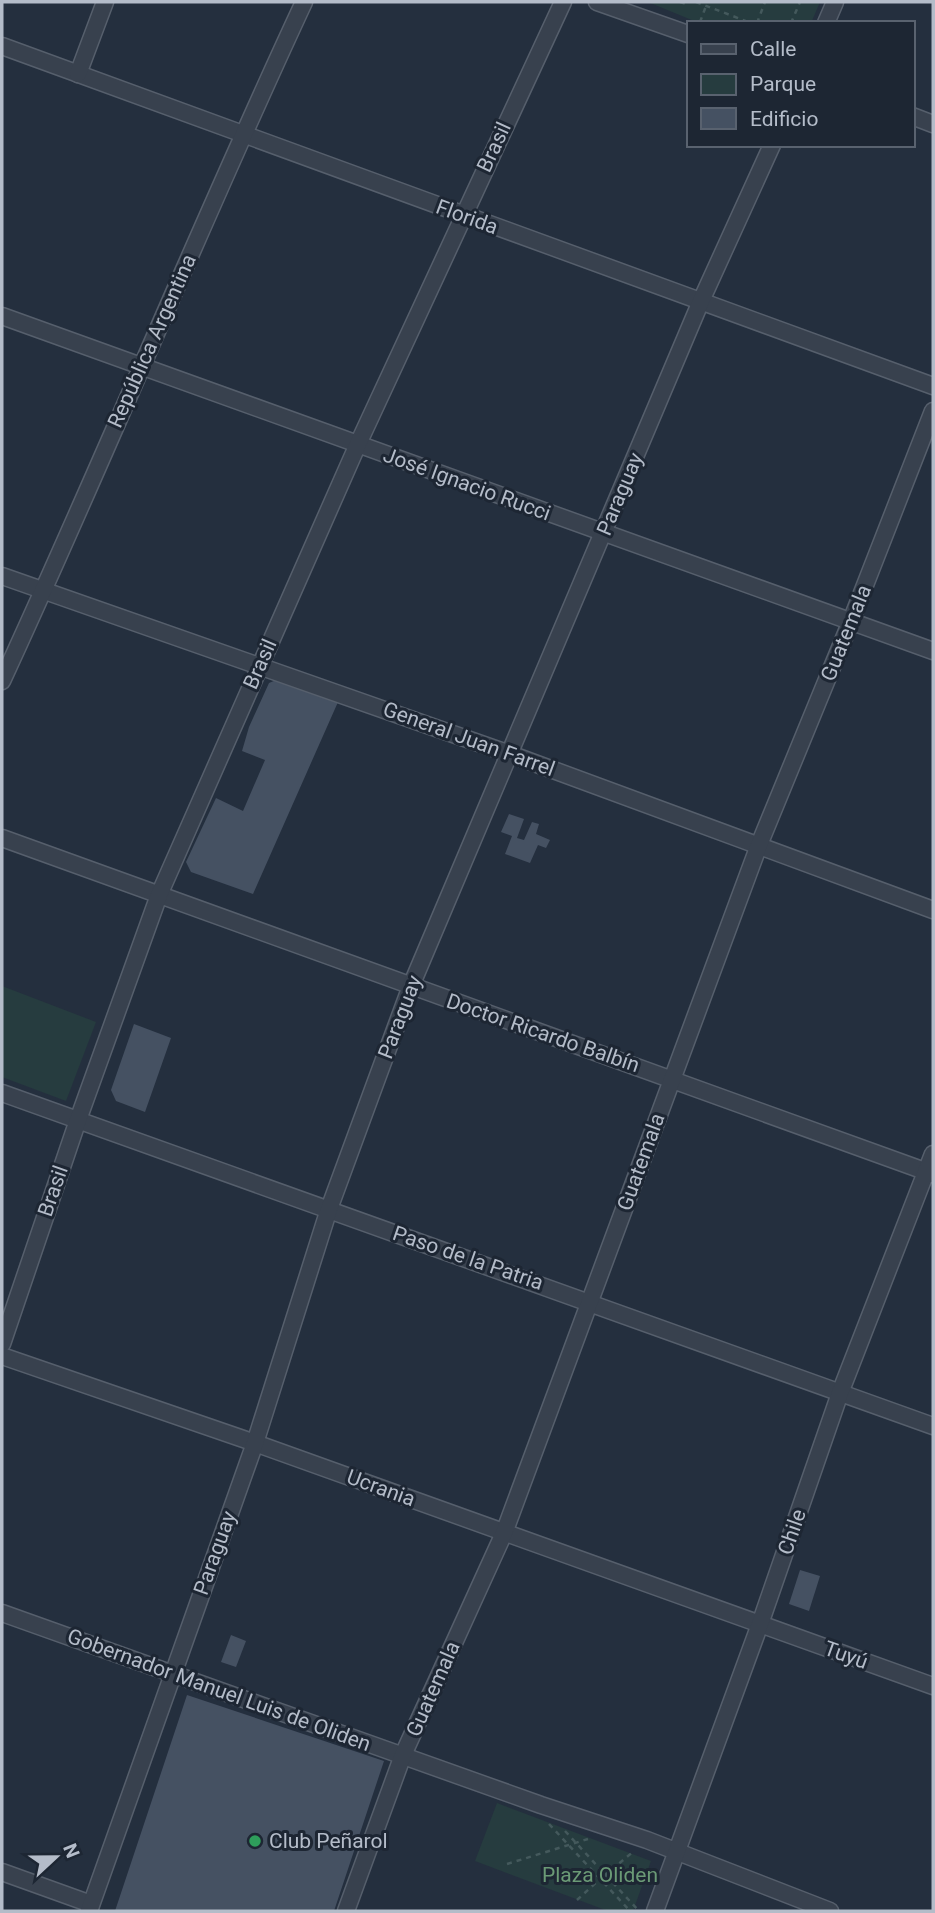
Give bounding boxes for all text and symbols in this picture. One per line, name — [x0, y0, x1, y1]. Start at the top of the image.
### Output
legend — [687, 21, 914, 147]
text: Calle — [750, 37, 796, 61]
text: Parque — [750, 72, 816, 96]
text: Edificio — [750, 107, 818, 131]
street label: Brasil — [472, 118, 516, 176]
street label: Florida — [433, 195, 501, 239]
street label: República Argentina — [103, 251, 201, 431]
street label: José Ignacio Rucci — [380, 443, 554, 525]
street label: Paraguay — [592, 449, 648, 539]
street label: Guatemala — [816, 581, 876, 685]
street label: Brasil — [238, 635, 282, 693]
street label: General Juan Farrel — [380, 697, 558, 781]
street label: Paraguay — [373, 972, 427, 1062]
street label: Doctor Ricardo Balbín — [443, 989, 643, 1077]
street label: Guatemala — [612, 1110, 670, 1214]
street label: Brasil — [33, 1162, 73, 1220]
street label: Paso de la Patria — [390, 1221, 546, 1295]
street label: Ucrania — [344, 1465, 418, 1511]
street label: Chile — [773, 1506, 811, 1558]
street label: Paraguay — [189, 1508, 241, 1598]
street label: Gobernador Manuel Luis de Oliden — [64, 1624, 374, 1756]
street label: Tuyú — [821, 1636, 871, 1674]
street label: Guatemala — [401, 1638, 465, 1740]
north arrow — [21, 1822, 91, 1892]
place label: Club Peñarol — [269, 1829, 388, 1853]
marker: Club Peñarol — [247, 1833, 263, 1849]
text: N — [58, 1840, 84, 1861]
park label: Plaza Oliden — [542, 1863, 658, 1887]

